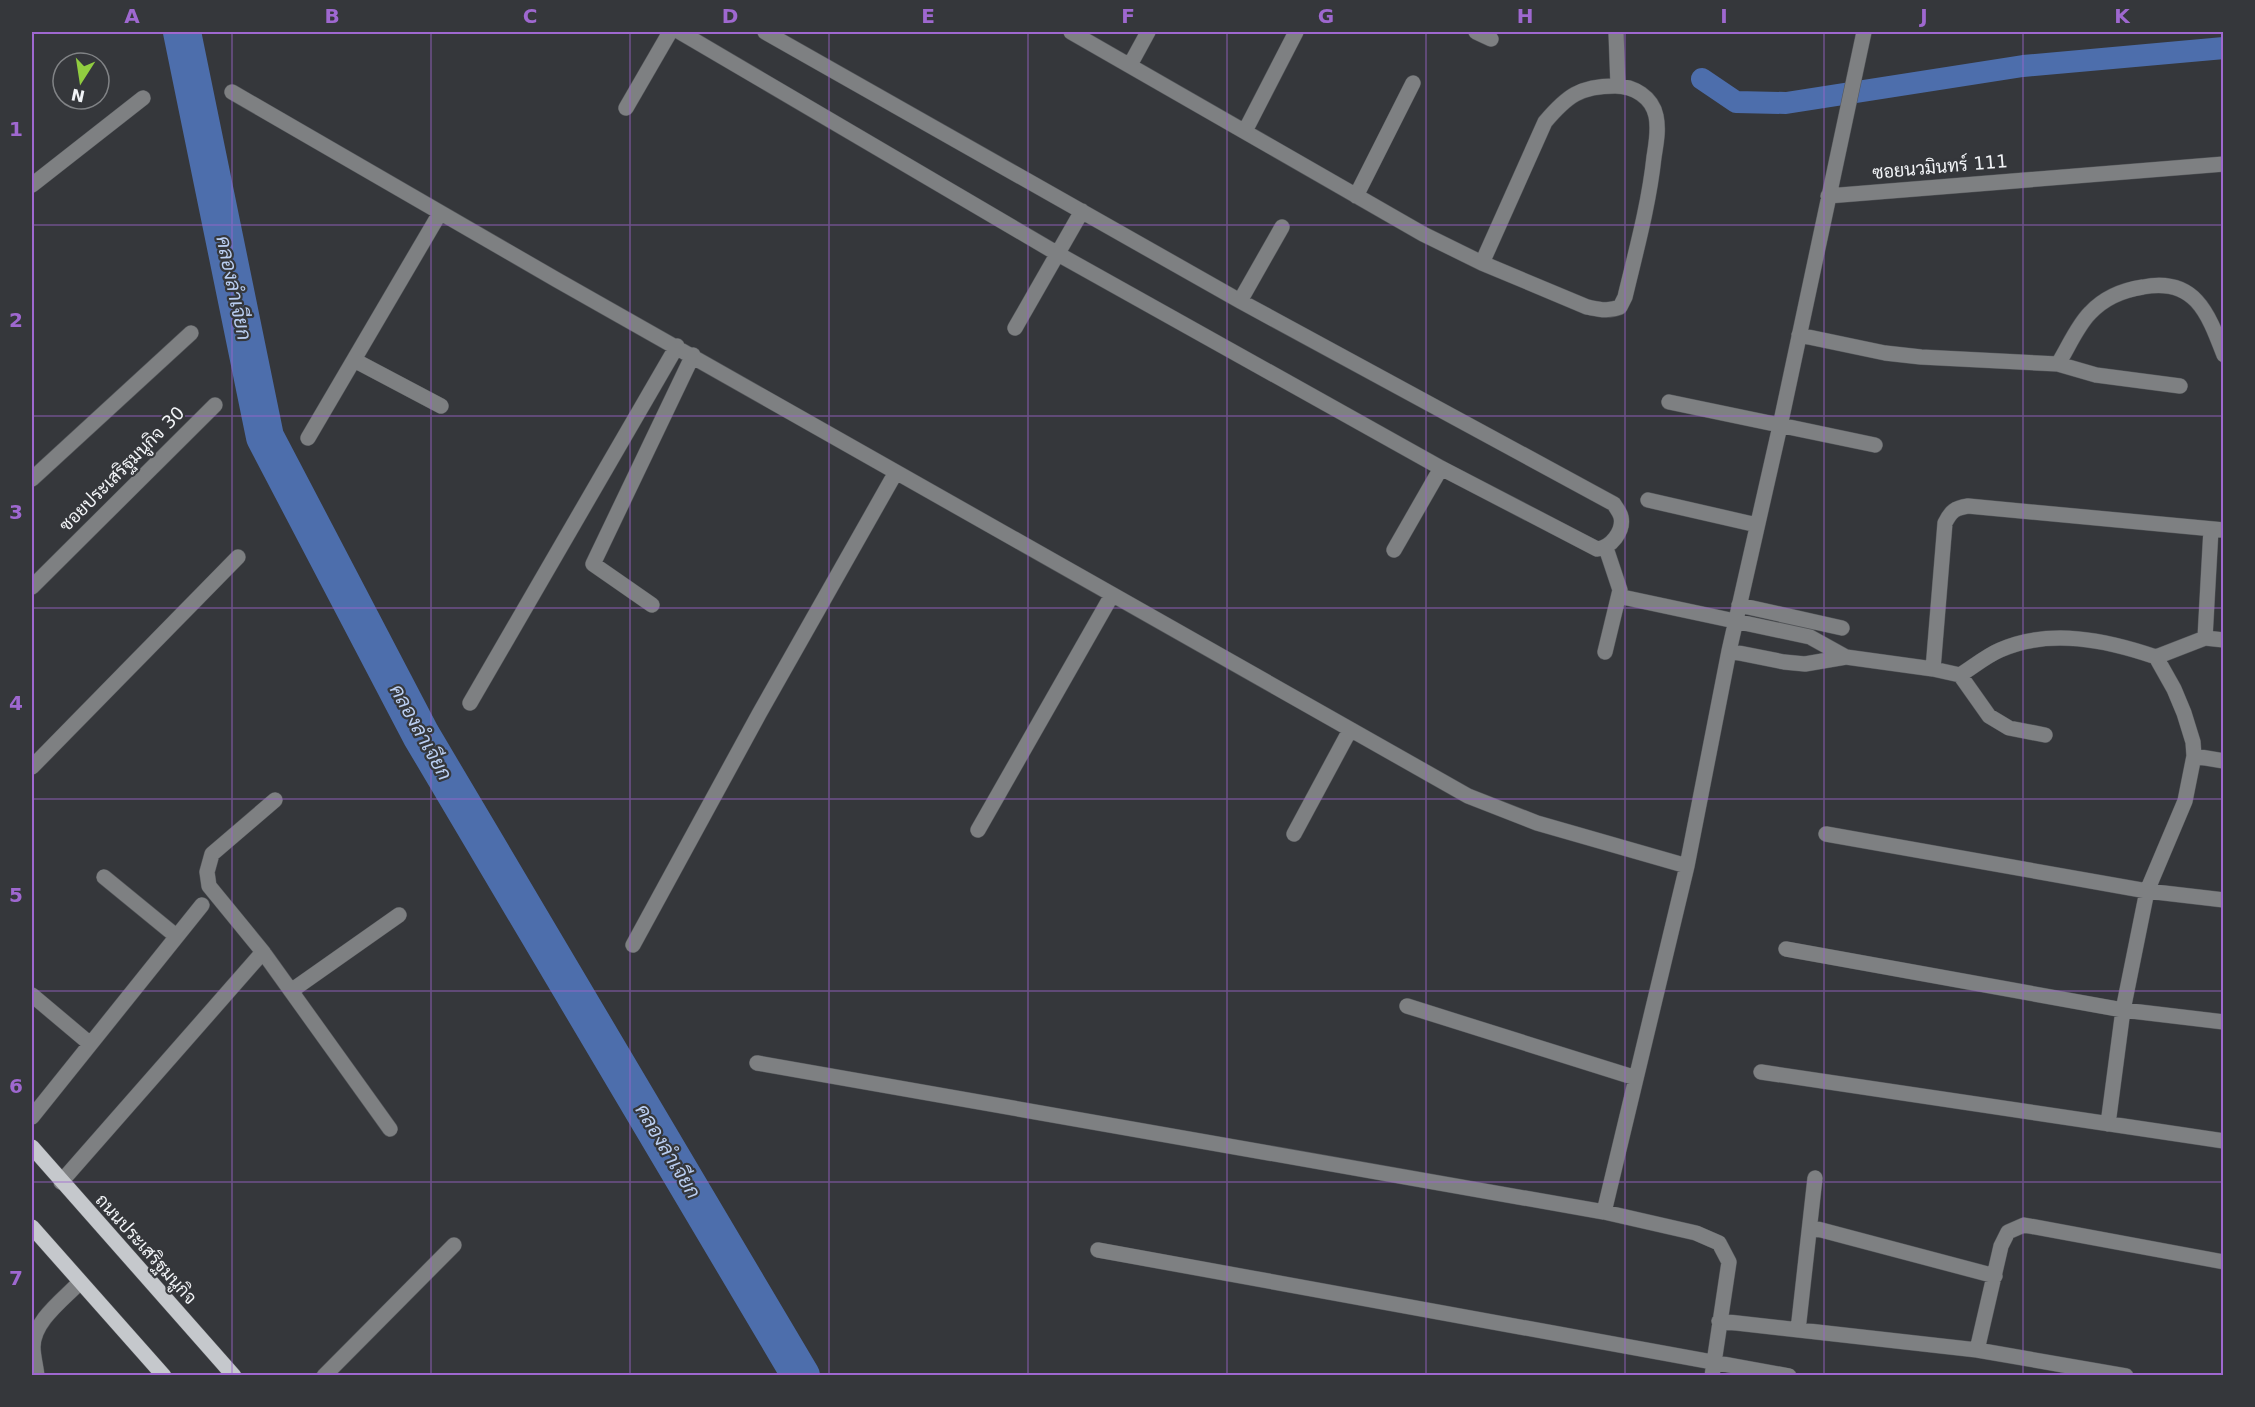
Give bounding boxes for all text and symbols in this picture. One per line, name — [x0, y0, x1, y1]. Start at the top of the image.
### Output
text: A — [124, 4, 140, 28]
text: B — [324, 4, 340, 28]
text: C — [523, 4, 537, 28]
text: D — [722, 4, 738, 28]
text: E — [921, 4, 935, 28]
text: F — [1121, 4, 1135, 28]
text: G — [1318, 4, 1334, 28]
text: H — [1517, 4, 1533, 28]
text: I — [1720, 4, 1728, 28]
text: J — [1918, 4, 1928, 28]
text: K — [2114, 4, 2131, 28]
north arrow — [51, 51, 111, 111]
text: N — [69, 84, 87, 106]
text: 1 — [9, 117, 23, 141]
street label: ซอยนวมินทร์ 111 — [1871, 148, 2008, 183]
water label: คลองลำเจียก — [211, 233, 258, 342]
text: 2 — [9, 308, 23, 332]
street label: ซอยประเสริฐมนูกิจ 30 — [55, 402, 191, 538]
text: 3 — [9, 500, 23, 524]
water label: คลองลำเจียก — [385, 679, 458, 784]
text: 4 — [9, 691, 23, 715]
text: 5 — [9, 883, 23, 907]
text: 6 — [9, 1074, 23, 1098]
water label: คลองลำเจียก — [630, 1099, 706, 1203]
street label: ถนนประเสริฐมนูกิจ — [89, 1189, 201, 1310]
text: 7 — [9, 1266, 23, 1290]

